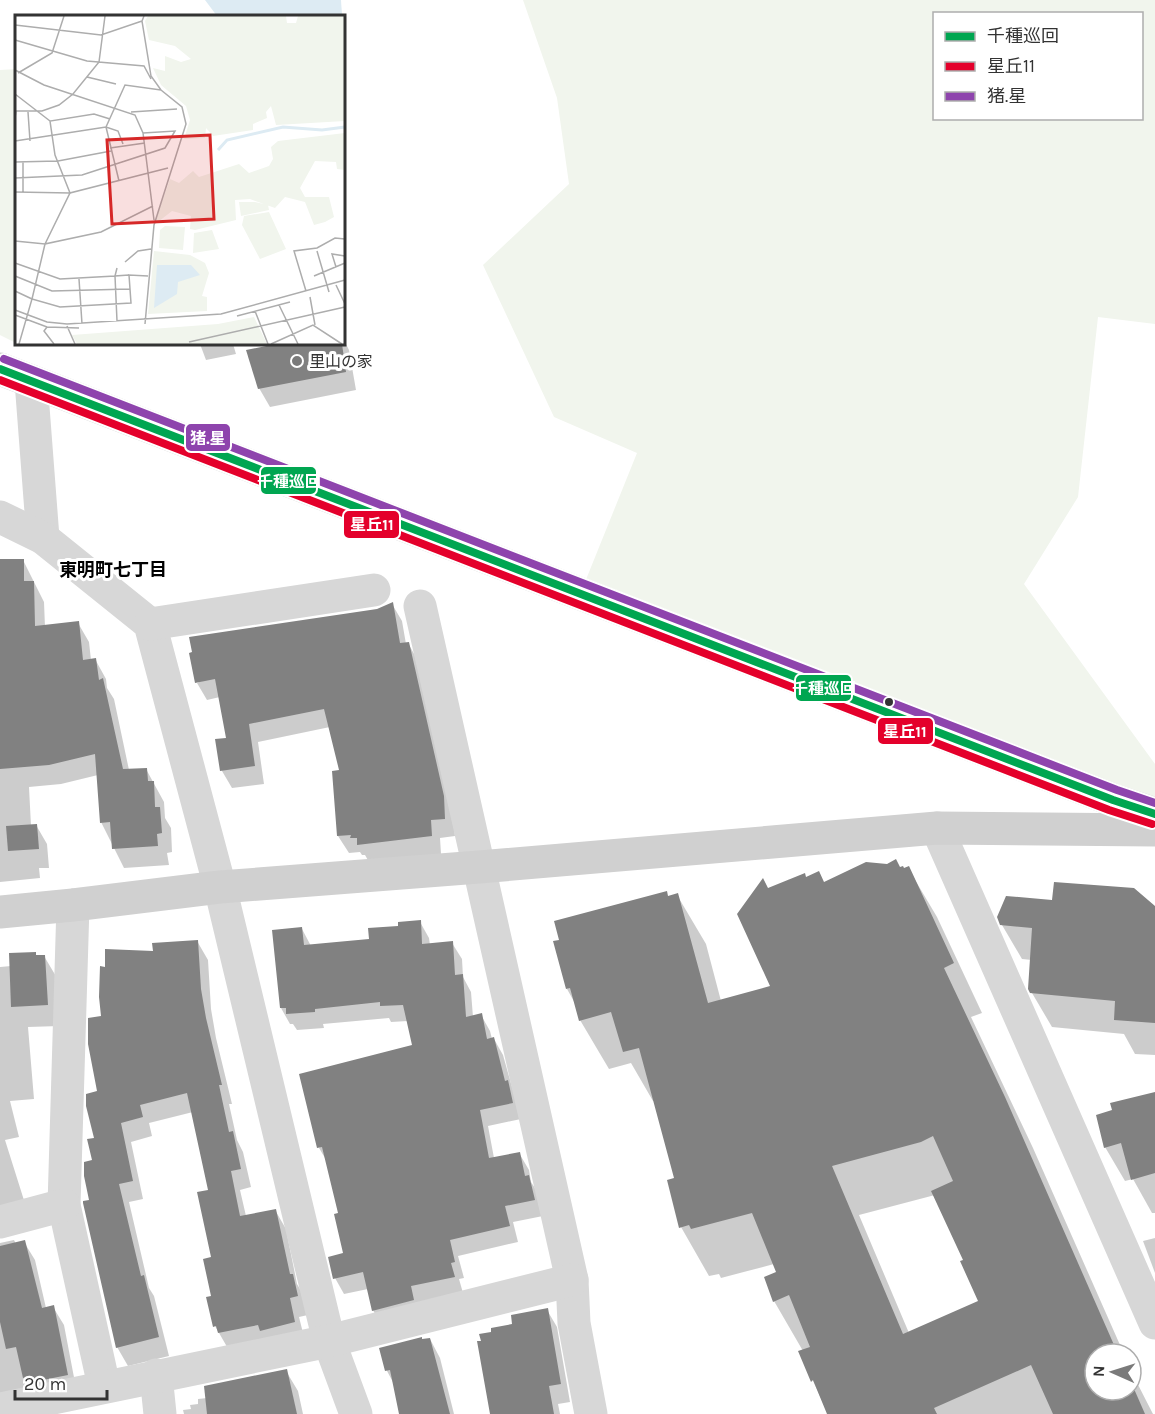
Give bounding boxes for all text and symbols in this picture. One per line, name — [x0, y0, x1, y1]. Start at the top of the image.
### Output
legend — [933, 12, 1143, 120]
inset map — [15, 15, 345, 345]
text: 千種巡回 — [987, 25, 1059, 47]
text: 星丘11 — [987, 55, 1035, 77]
text: 猪.星 — [987, 85, 1026, 107]
place label: 里山の家 — [309, 352, 373, 371]
marker: 里山の家 — [290, 354, 304, 368]
line badge: 猪.星 — [185, 423, 231, 452]
text: 猪.星 — [190, 429, 226, 448]
line badge: 千種巡回 — [260, 466, 317, 495]
text: 千種巡回 — [257, 472, 321, 491]
line badge: 星丘11 — [343, 510, 400, 539]
text: 星丘11 — [350, 515, 394, 534]
district label: 東明町七丁目 — [59, 559, 167, 581]
line badge: 千種巡回 — [795, 674, 852, 702]
text: 千種巡回 — [792, 679, 856, 698]
unlabelled marker — [883, 696, 895, 708]
line badge: 星丘11 — [877, 717, 934, 745]
text: 星丘11 — [883, 722, 927, 741]
north arrow — [1083, 1342, 1143, 1402]
scale bar — [15, 1363, 106, 1401]
text: N — [1089, 1365, 1108, 1377]
text: 20 m — [24, 1373, 66, 1395]

